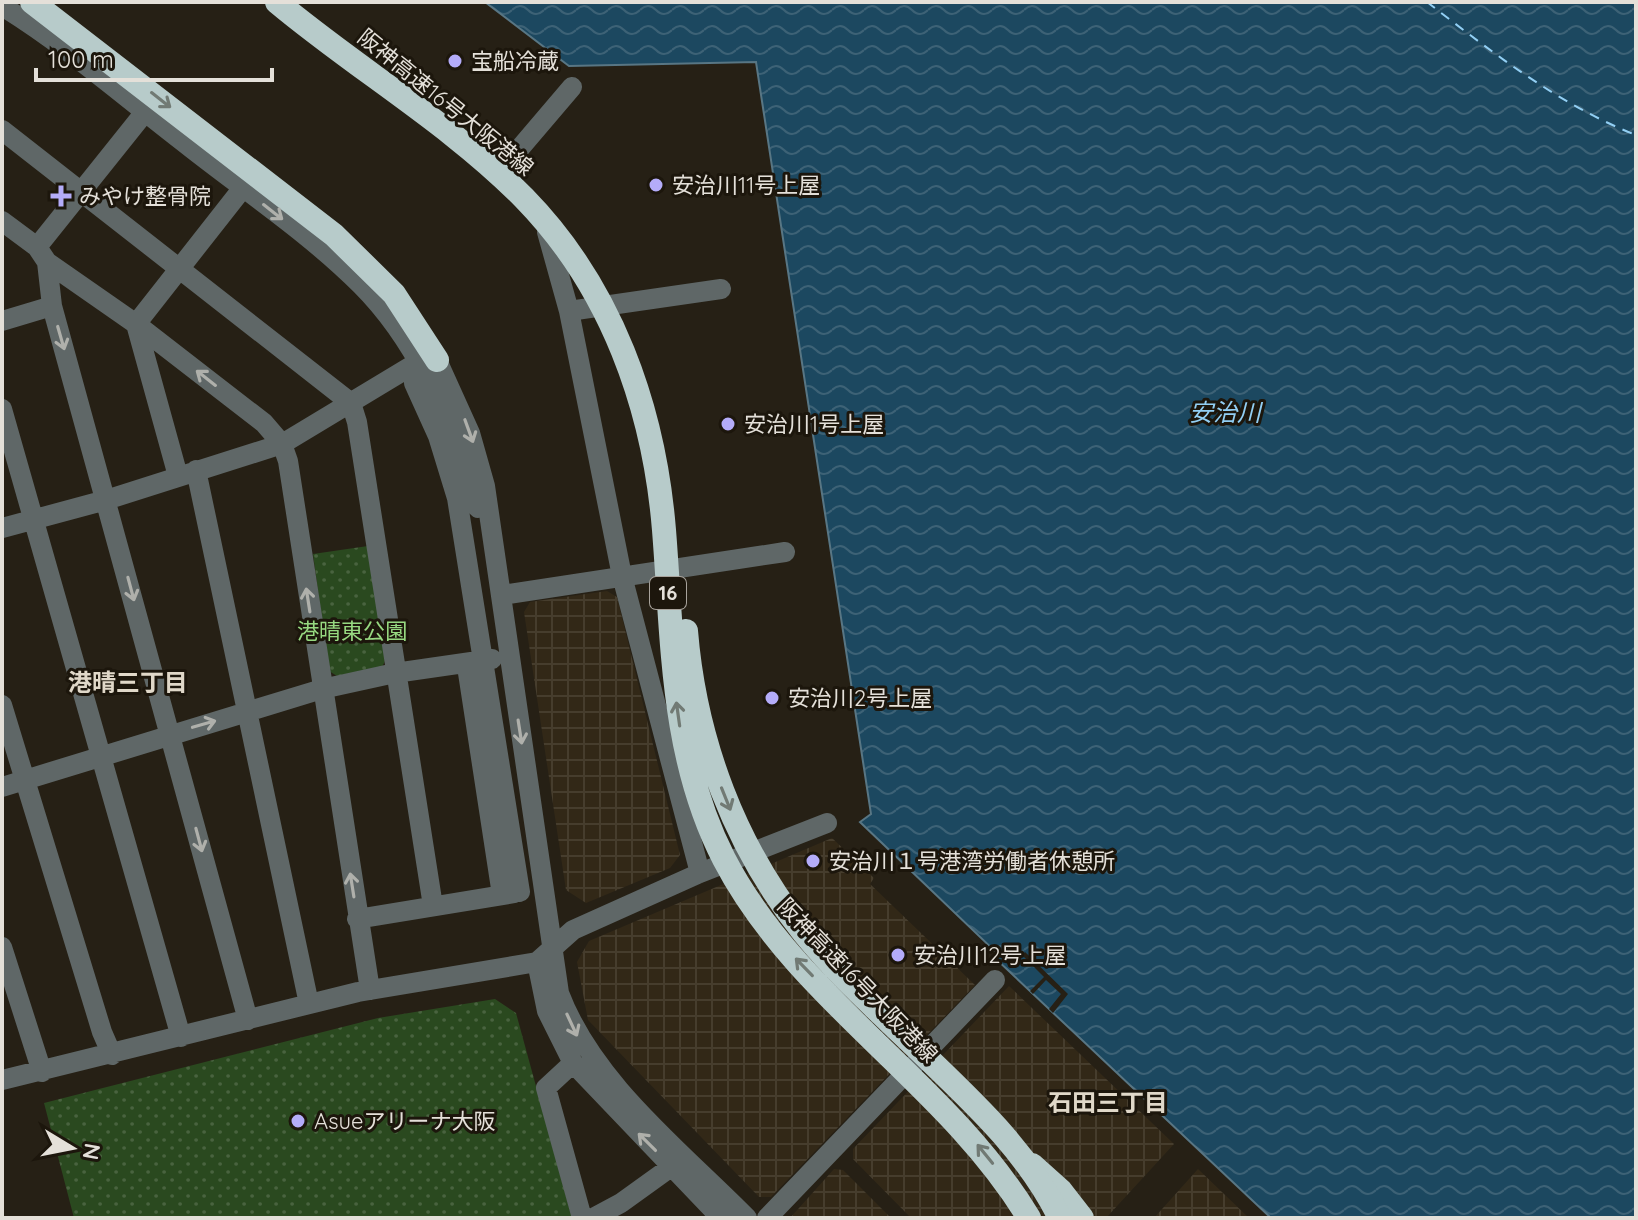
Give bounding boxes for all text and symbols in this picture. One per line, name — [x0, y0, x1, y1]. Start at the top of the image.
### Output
street label: 阪神高速16号大阪港線 — [352, 23, 540, 181]
scale bar — [36, 32, 272, 82]
text: 100 m — [48, 44, 114, 74]
place label: 宝船冷蔵 — [471, 47, 559, 75]
marker: 宝船冷蔵 — [446, 52, 464, 70]
one-way arrow — [150, 91, 171, 109]
place label: 安治川11号上屋 — [672, 171, 820, 199]
marker: 安治川11号上屋 — [647, 176, 665, 194]
place label: みやけ整骨院 — [79, 182, 211, 210]
marker: みやけ整骨院 — [50, 185, 72, 207]
one-way arrow — [262, 203, 283, 220]
one-way arrow — [54, 325, 69, 351]
one-way arrow — [196, 370, 217, 387]
water label: 安治川 — [1189, 397, 1264, 427]
place label: 安治川1号上屋 — [744, 410, 884, 438]
marker: 安治川1号上屋 — [719, 415, 737, 433]
one-way arrow — [463, 418, 477, 443]
one-way arrow — [124, 575, 139, 601]
road number: 16 — [650, 577, 686, 609]
one-way arrow — [300, 588, 315, 614]
park label: 港晴東公園 — [297, 617, 407, 645]
district label: 港晴三丁目 — [68, 667, 188, 697]
place label: 安治川2号上屋 — [788, 684, 932, 712]
marker: 安治川2号上屋 — [763, 689, 781, 707]
one-way arrow — [670, 702, 685, 727]
one-way arrow — [191, 716, 217, 731]
one-way arrow — [513, 719, 528, 744]
one-way arrow — [720, 786, 734, 811]
one-way arrow — [193, 826, 208, 852]
place label: 安治川１号港湾労働者休憩所 — [829, 847, 1115, 875]
marker: 安治川１号港湾労働者休憩所 — [804, 852, 822, 870]
one-way arrow — [344, 873, 359, 898]
street label: 阪神高速16号大阪港線 — [772, 892, 944, 1068]
place label: 安治川12号上屋 — [914, 941, 1066, 969]
marker: 安治川12号上屋 — [889, 946, 907, 964]
one-way arrow — [795, 958, 813, 978]
one-way arrow — [565, 1012, 580, 1036]
district label: 石田三丁目 — [1048, 1087, 1168, 1117]
place label: Asueアリーナ大阪 — [314, 1107, 496, 1135]
north arrow — [32, 1108, 112, 1188]
marker: Asueアリーナ大阪 — [289, 1112, 307, 1130]
one-way arrow — [638, 1133, 657, 1152]
text: N — [77, 1141, 107, 1162]
one-way arrow — [976, 1144, 994, 1165]

